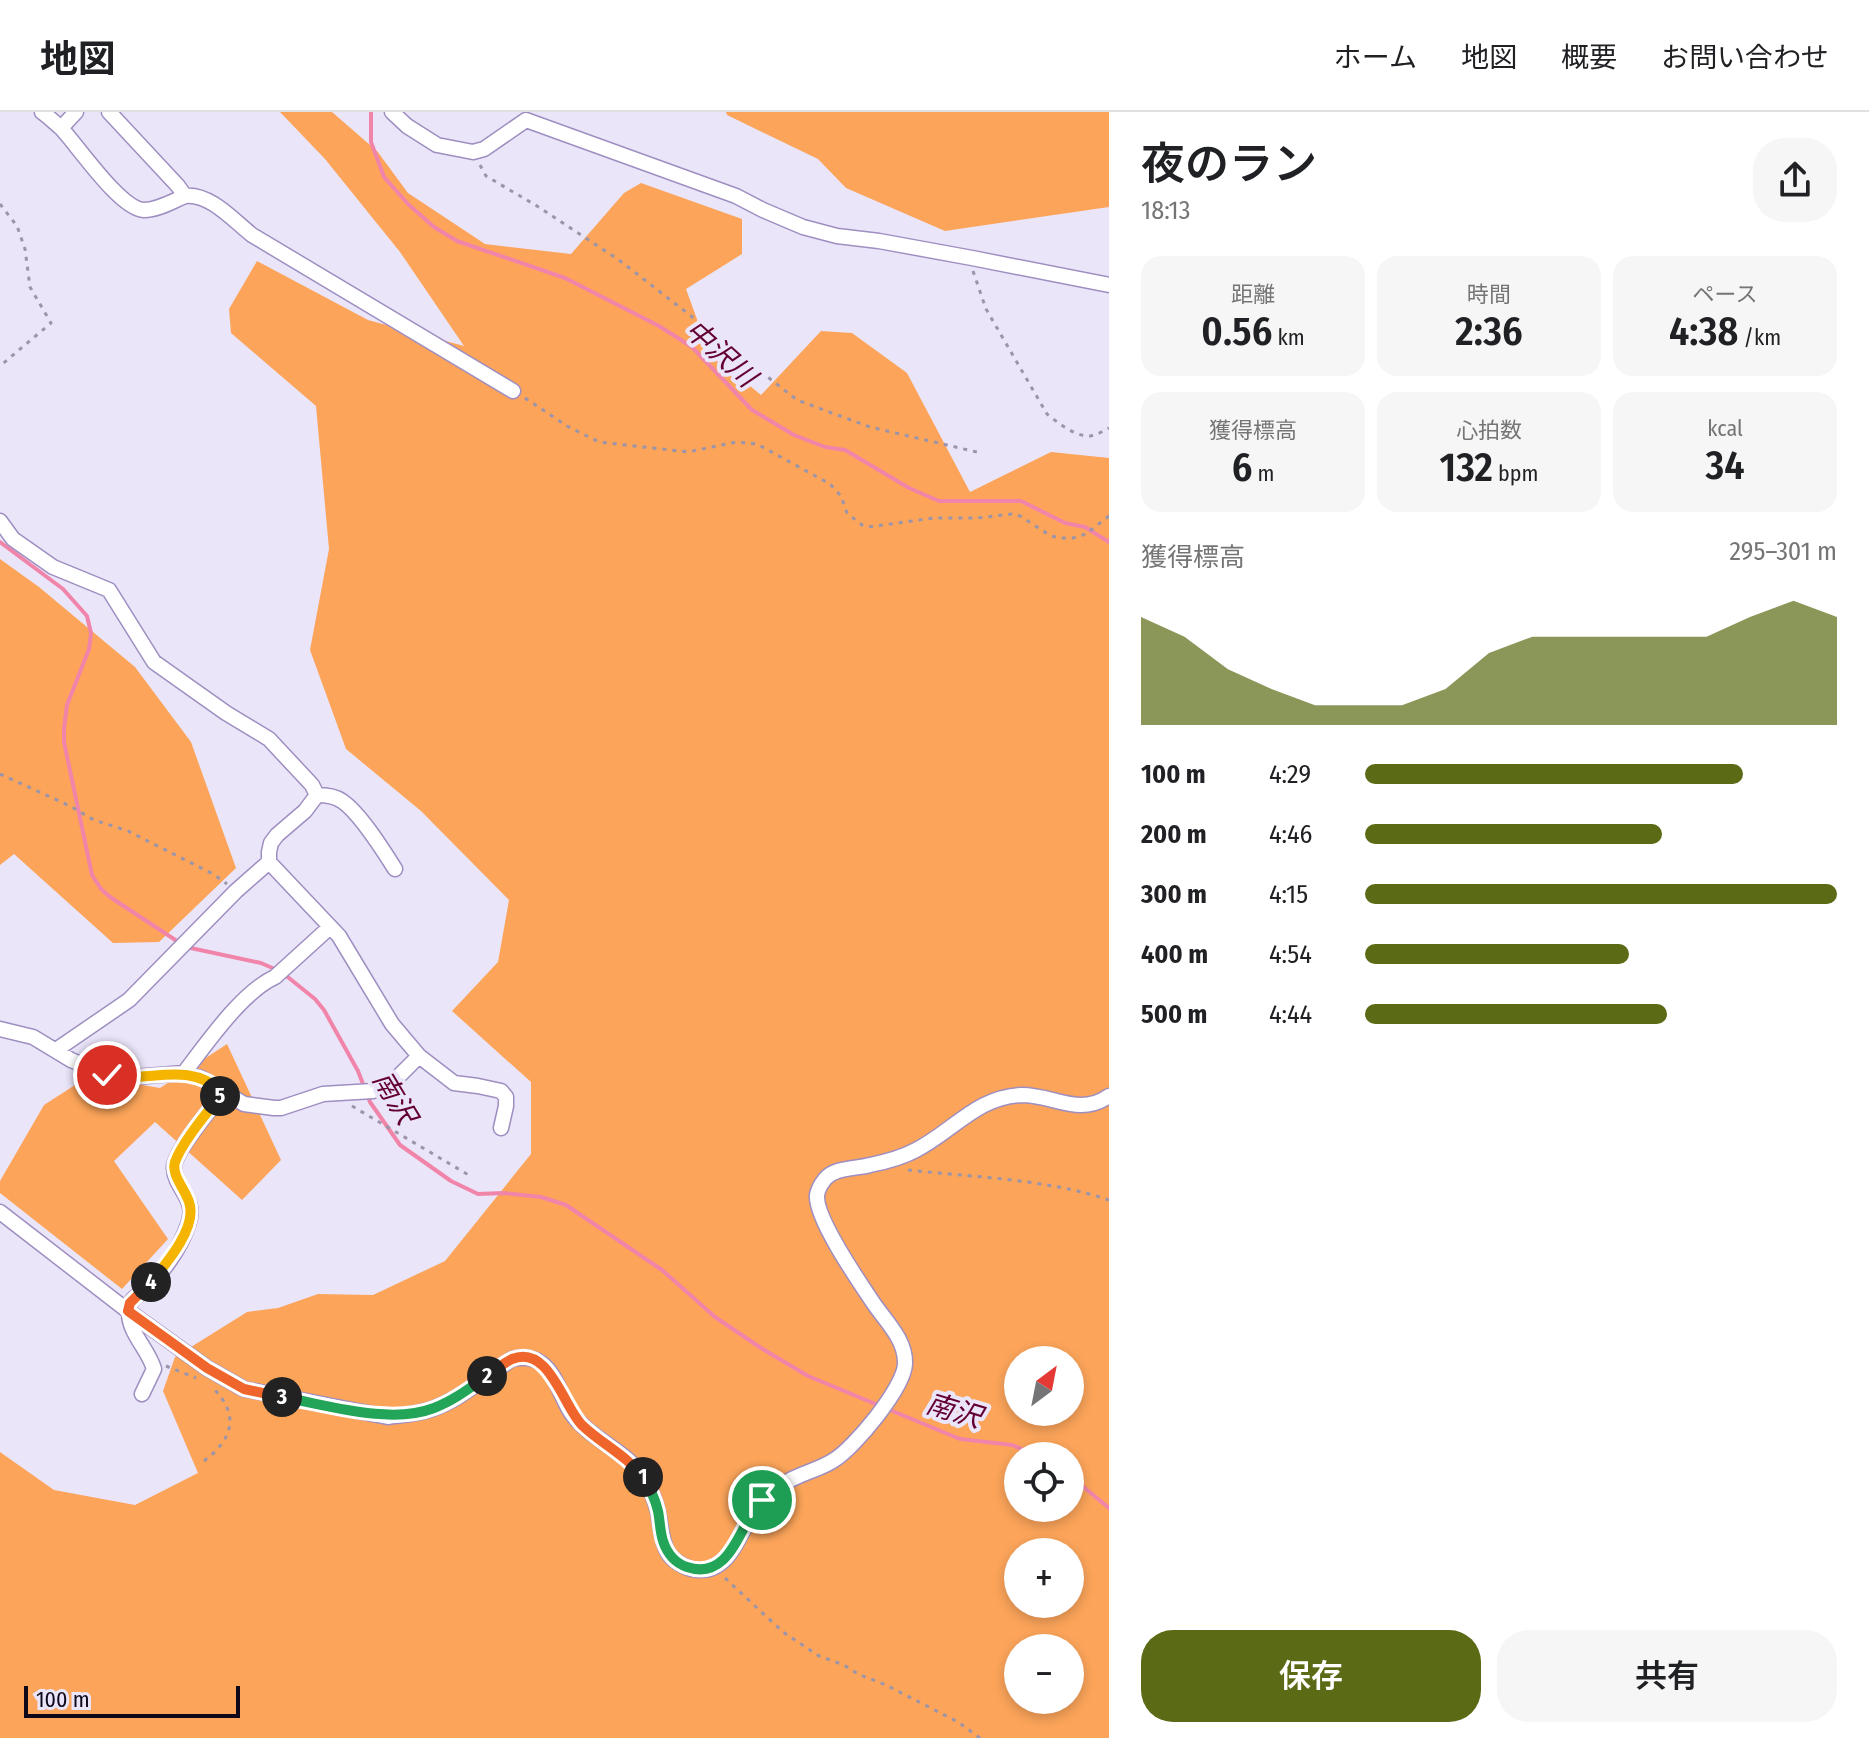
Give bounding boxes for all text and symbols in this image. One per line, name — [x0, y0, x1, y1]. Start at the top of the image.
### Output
text: 地図 — [40, 36, 116, 82]
text: ホーム — [1334, 41, 1417, 74]
text: 地図 — [1461, 41, 1517, 74]
text: 概要 — [1561, 41, 1617, 74]
text: お問い合わせ — [1661, 41, 1829, 74]
text: 夜のラン — [1141, 138, 1317, 191]
button: share — [1753, 138, 1837, 222]
text: 18:13 — [1141, 195, 1190, 226]
text: 距離 — [1231, 281, 1275, 308]
text: 時間 — [1467, 281, 1511, 308]
text: ペース — [1693, 281, 1757, 308]
text: 0.56 — [1201, 308, 1272, 356]
text: 2:36 — [1455, 308, 1523, 356]
text: 4:38 — [1669, 308, 1738, 356]
water label: 中沢川 — [678, 313, 765, 396]
text: km — [1272, 324, 1305, 351]
text: /km — [1738, 324, 1781, 351]
text: kcal — [1707, 415, 1743, 442]
text: 獲得標高 — [1209, 417, 1297, 444]
text: 心拍数 — [1456, 417, 1522, 444]
text: 34 — [1706, 442, 1744, 490]
text: 6 — [1232, 444, 1252, 492]
text: 132 — [1440, 444, 1493, 492]
text: m — [1252, 460, 1274, 487]
text: bpm — [1493, 460, 1538, 487]
text: 295–301 m — [1730, 536, 1837, 567]
text: 獲得標高 — [1141, 542, 1245, 573]
text: 100 m — [1141, 759, 1206, 790]
text: 4:29 — [1269, 759, 1311, 790]
text: 200 m — [1141, 819, 1207, 850]
text: 4:46 — [1269, 819, 1312, 850]
text: 300 m — [1141, 879, 1207, 910]
text: 4:15 — [1269, 879, 1308, 910]
text: 400 m — [1141, 939, 1208, 970]
text: 4:54 — [1269, 939, 1312, 970]
text: 500 m — [1141, 999, 1207, 1030]
text: 4:44 — [1269, 999, 1312, 1030]
pin — [73, 1041, 141, 1109]
icon: check — [85, 1053, 129, 1097]
water label: 南沢 — [366, 1065, 425, 1133]
pin: 5 — [200, 1076, 240, 1116]
text: 5 — [215, 1082, 225, 1109]
pin: 4 — [131, 1262, 171, 1302]
text: 4 — [145, 1268, 157, 1295]
north arrow — [1004, 1346, 1084, 1426]
map controls — [1004, 1346, 1084, 1714]
pin: 2 — [467, 1356, 507, 1396]
text: 2 — [482, 1362, 492, 1389]
pin: 3 — [262, 1377, 302, 1417]
text: 3 — [277, 1383, 287, 1410]
water label: 南沢 — [922, 1387, 989, 1436]
button: locate — [1004, 1442, 1084, 1522]
pin: 1 — [623, 1457, 663, 1497]
text: 1 — [638, 1463, 648, 1490]
pin — [728, 1466, 796, 1534]
icon: arrive — [740, 1478, 784, 1522]
button: + — [1004, 1538, 1084, 1618]
button: 保存 — [1141, 1630, 1481, 1722]
button: 共有 — [1497, 1630, 1837, 1722]
button: − — [1004, 1634, 1084, 1714]
scale bar — [24, 1682, 240, 1718]
text: 100 m — [36, 1686, 90, 1713]

